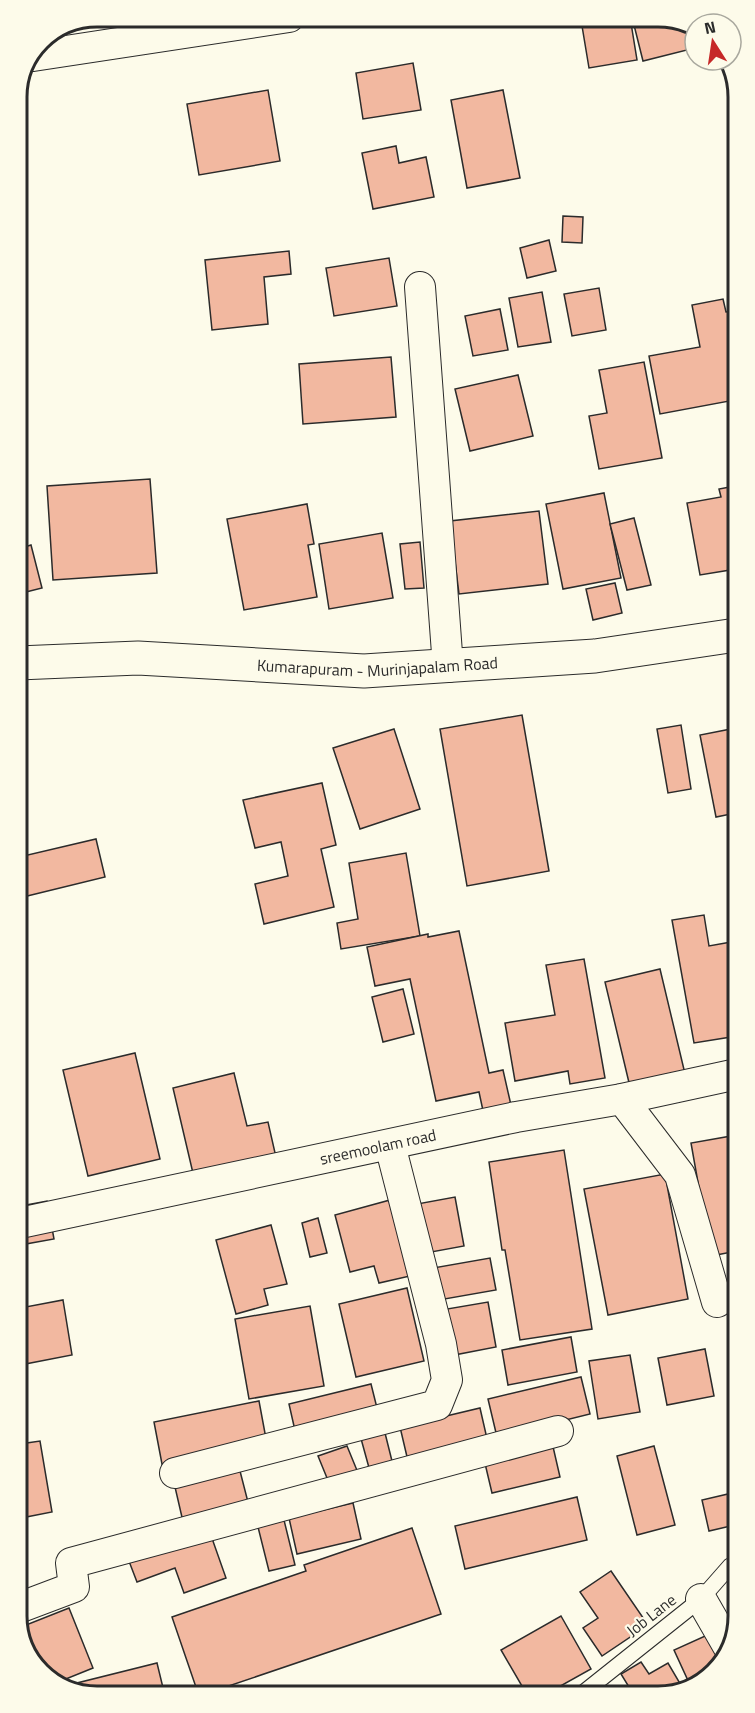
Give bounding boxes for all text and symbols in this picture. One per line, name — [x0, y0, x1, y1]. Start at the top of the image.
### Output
north arrow — [683, 12, 743, 72]
text: N — [702, 14, 718, 40]
street label: Kumarapuram - Murinjapalam Road — [256, 650, 499, 683]
street label: sreemoolam road — [318, 1122, 438, 1171]
street label: Job Lane — [621, 1588, 681, 1642]

